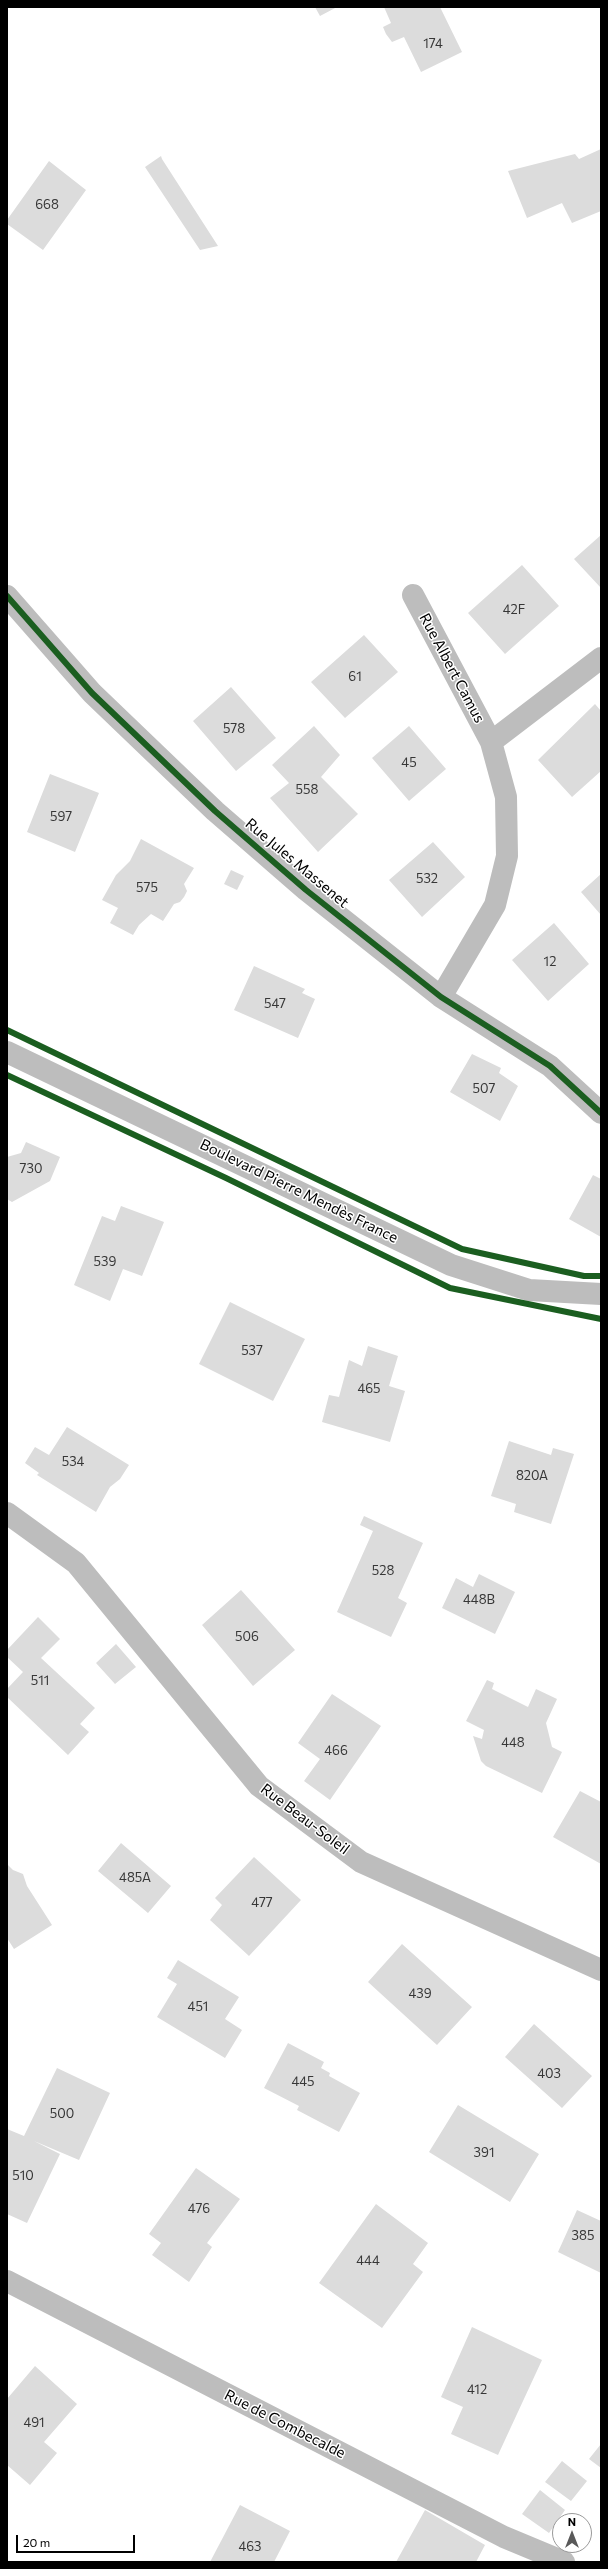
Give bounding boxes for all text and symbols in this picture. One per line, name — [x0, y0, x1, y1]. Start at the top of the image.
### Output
house number: 174 — [423, 36, 443, 52]
house number: 668 — [35, 197, 59, 213]
house number: 42F — [503, 602, 525, 618]
street label: Rue Albert Camus — [416, 610, 488, 726]
house number: 61 — [348, 669, 362, 685]
house number: 578 — [223, 721, 245, 737]
house number: 45 — [401, 755, 417, 771]
house number: 558 — [296, 782, 318, 798]
house number: 597 — [50, 809, 72, 825]
street label: Rue Jules Massenet — [242, 815, 352, 911]
house number: 532 — [416, 871, 438, 887]
house number: 575 — [136, 880, 158, 896]
house number: 12 — [544, 954, 556, 970]
house number: 547 — [264, 996, 286, 1012]
house number: 507 — [473, 1081, 495, 1097]
street label: Boulevard Pierre Mendès France — [197, 1135, 401, 1247]
house number: 730 — [20, 1161, 42, 1177]
house number: 539 — [94, 1254, 116, 1270]
house number: 537 — [241, 1343, 263, 1359]
house number: 465 — [357, 1381, 381, 1397]
house number: 534 — [62, 1454, 84, 1470]
house number: 820A — [516, 1468, 548, 1484]
house number: 528 — [372, 1563, 394, 1579]
house number: 448B — [463, 1592, 495, 1608]
house number: 506 — [235, 1629, 259, 1645]
house number: 511 — [31, 1673, 49, 1689]
house number: 448 — [501, 1735, 525, 1751]
house number: 466 — [324, 1743, 348, 1759]
street label: Rue Beau-Soleil — [257, 1780, 353, 1858]
house number: 485A — [119, 1870, 151, 1886]
house number: 477 — [251, 1895, 273, 1911]
house number: 439 — [408, 1986, 432, 2002]
house number: 451 — [188, 1999, 208, 2015]
house number: 403 — [537, 2066, 561, 2082]
house number: 445 — [291, 2074, 315, 2090]
house number: 500 — [50, 2106, 74, 2122]
house number: 391 — [474, 2145, 494, 2161]
house number: 510 — [12, 2168, 34, 2184]
house number: 476 — [188, 2201, 210, 2217]
house number: 385 — [572, 2228, 594, 2244]
house number: 444 — [356, 2253, 380, 2269]
house number: 412 — [467, 2382, 487, 2398]
street label: Rue de Combecalde — [222, 2386, 348, 2462]
house number: 491 — [23, 2415, 45, 2431]
north arrow — [552, 2513, 592, 2553]
text: N — [568, 2515, 576, 2528]
scale bar — [18, 2527, 137, 2553]
text: 20 m — [23, 2535, 50, 2549]
house number: 463 — [238, 2539, 262, 2555]

